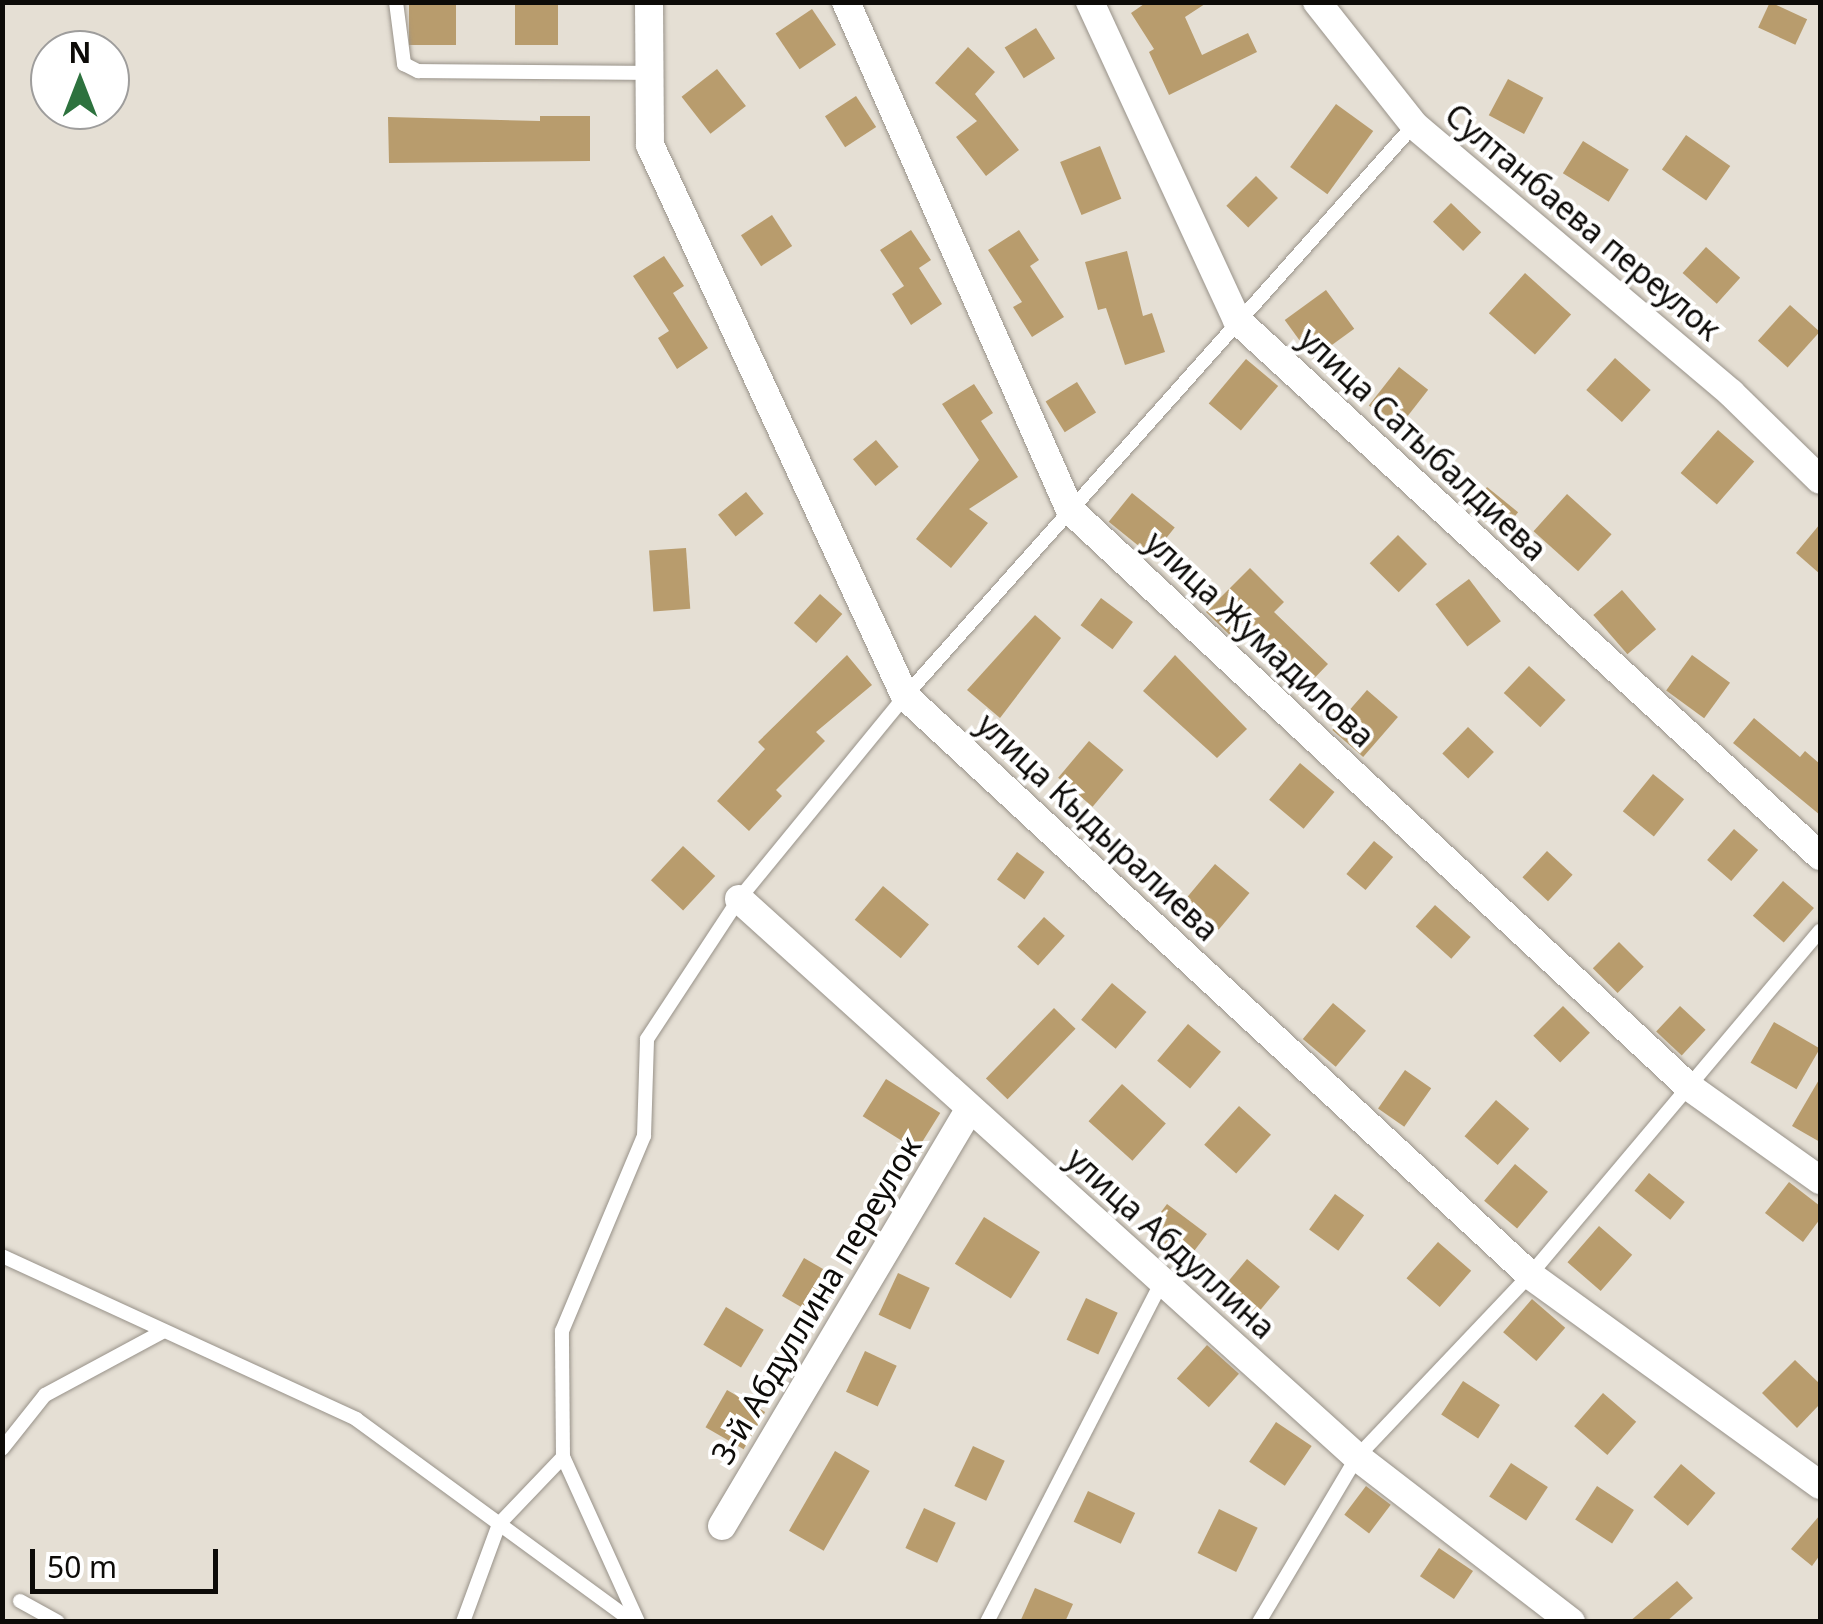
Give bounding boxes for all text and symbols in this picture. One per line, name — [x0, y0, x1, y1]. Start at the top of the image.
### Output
north arrow — [30, 30, 130, 130]
text: N — [69, 33, 91, 71]
street label: Султанбаева переулок — [1438, 96, 1728, 348]
street label: улица Сатыбалдиева — [1291, 319, 1555, 569]
street label: улица Жумадилова — [1137, 523, 1383, 755]
street label: улица Кыдыралиева — [969, 705, 1227, 949]
street label: 3-й Абдуллина переулок — [703, 1129, 929, 1471]
street label: улица Абдуллина — [1059, 1139, 1283, 1347]
scale bar — [35, 1529, 222, 1591]
text: 50 m — [47, 1546, 117, 1587]

